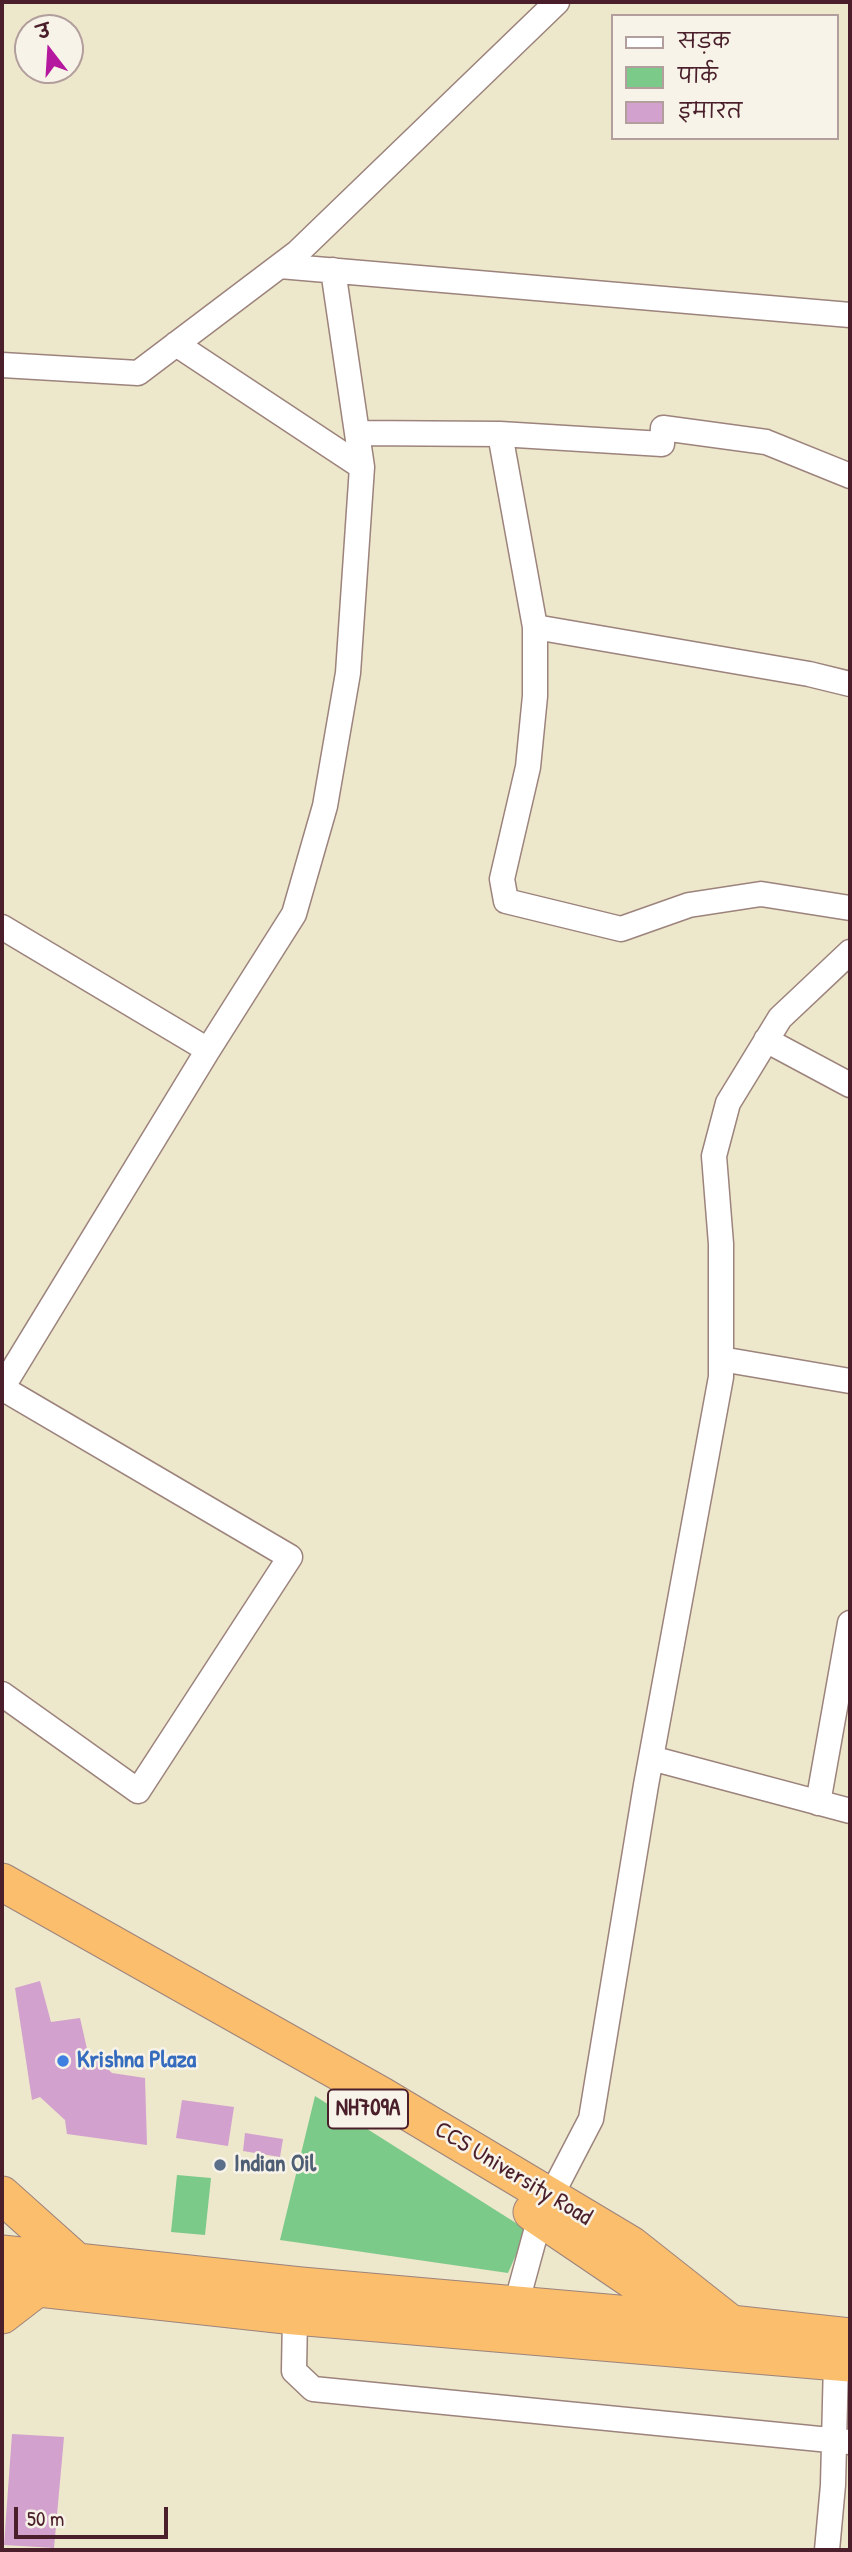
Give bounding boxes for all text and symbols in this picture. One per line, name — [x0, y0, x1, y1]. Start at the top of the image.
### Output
north arrow — [14, 14, 84, 84]
legend — [610, 14, 838, 140]
text: उ — [34, 17, 53, 45]
text: सड़क — [678, 26, 730, 55]
text: पार्क — [678, 61, 718, 90]
text: इमारत — [678, 96, 742, 125]
place label: Krishna Plaza — [77, 2047, 196, 2075]
marker: Krishna Plaza — [55, 2053, 71, 2069]
road number: NH709A — [328, 2090, 408, 2128]
street label: CCS University Road — [429, 2116, 597, 2232]
place label: Indian Oil — [234, 2151, 316, 2179]
marker: Indian Oil — [212, 2157, 228, 2173]
scale bar — [18, 2492, 172, 2536]
text: 50 m — [27, 2504, 64, 2533]

